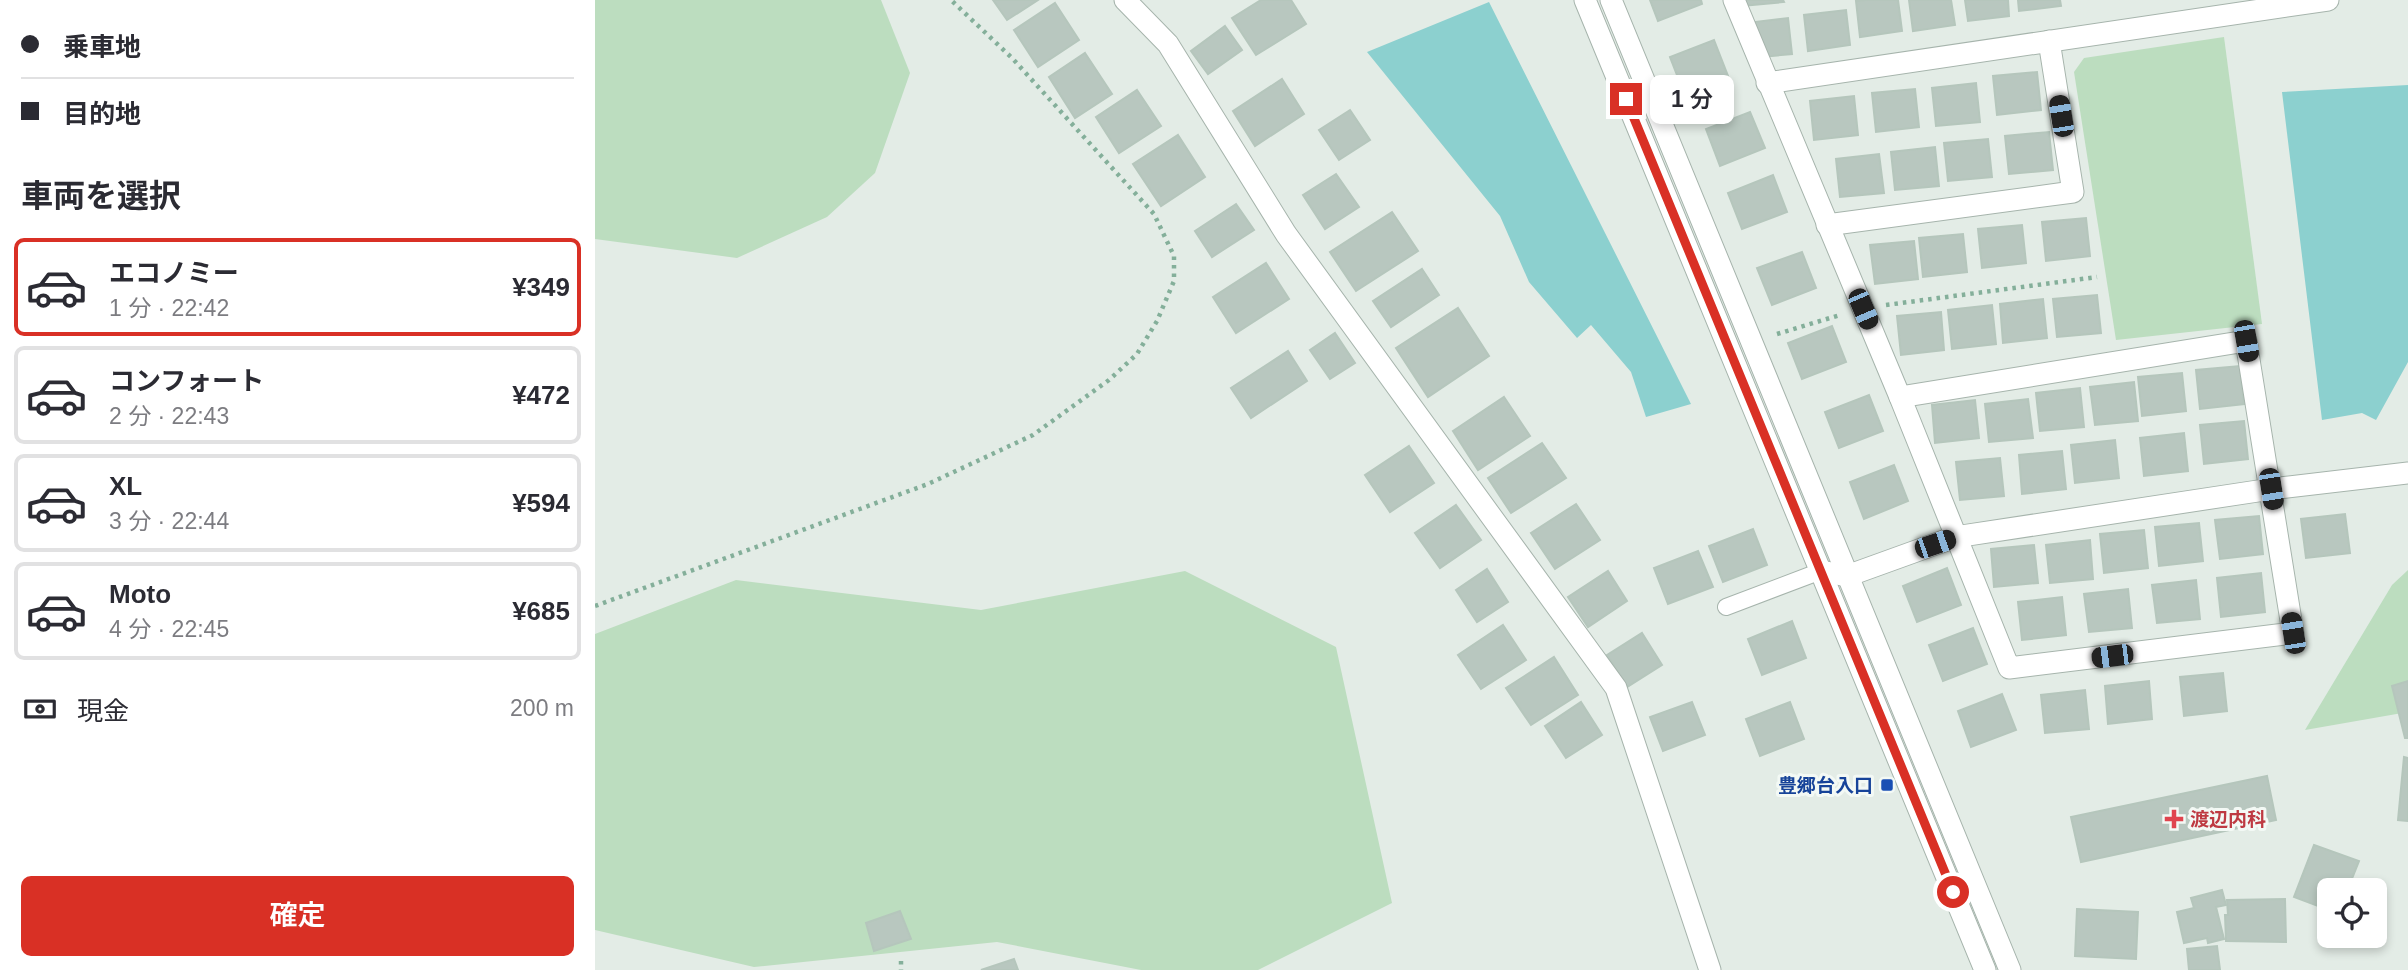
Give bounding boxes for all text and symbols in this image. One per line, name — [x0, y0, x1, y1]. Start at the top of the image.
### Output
text: 乗車地 — [63, 32, 141, 62]
callout: 1 分 — [1651, 74, 1735, 124]
route end — [1610, 83, 1642, 115]
text: 1 分 — [1671, 86, 1713, 112]
car — [2048, 94, 2075, 138]
text: 目的地 — [63, 99, 141, 129]
text: 車両を選択 — [21, 178, 181, 214]
icon: car — [25, 256, 88, 319]
text: エコノミー — [109, 258, 239, 288]
text: ¥349 — [512, 272, 570, 302]
car — [1846, 286, 1881, 332]
text: 1 分 · 22:42 — [109, 295, 229, 321]
car — [2233, 318, 2260, 364]
icon: car — [25, 364, 88, 427]
text: コンフォート — [109, 366, 264, 396]
text: ¥472 — [512, 380, 570, 410]
text: 2 分 · 22:43 — [109, 403, 229, 429]
car — [2258, 467, 2285, 511]
text: XL — [109, 471, 142, 501]
icon: car — [25, 472, 88, 535]
text: ¥594 — [512, 488, 570, 518]
text: 3 分 · 22:44 — [109, 508, 229, 534]
car — [1912, 527, 1959, 561]
text: Moto — [109, 579, 171, 609]
icon: car — [25, 580, 88, 643]
text: ¥685 — [512, 596, 570, 626]
car — [2280, 611, 2307, 655]
text: 4 分 · 22:45 — [109, 616, 229, 642]
car — [2090, 643, 2135, 669]
icon: cash — [21, 690, 59, 728]
text: 200 m — [510, 695, 574, 721]
text: 現金 — [77, 696, 129, 726]
place label: 豊郷台入口 — [1778, 775, 1873, 796]
marker: 豊郷台入口 — [1879, 777, 1895, 793]
marker: 渡辺内科 — [2164, 809, 2184, 829]
place label: 渡辺内科 — [2190, 809, 2266, 830]
button: 確定 — [21, 876, 574, 956]
route start — [1937, 876, 1969, 908]
map controls — [2317, 878, 2387, 948]
button: locate — [2317, 878, 2387, 948]

